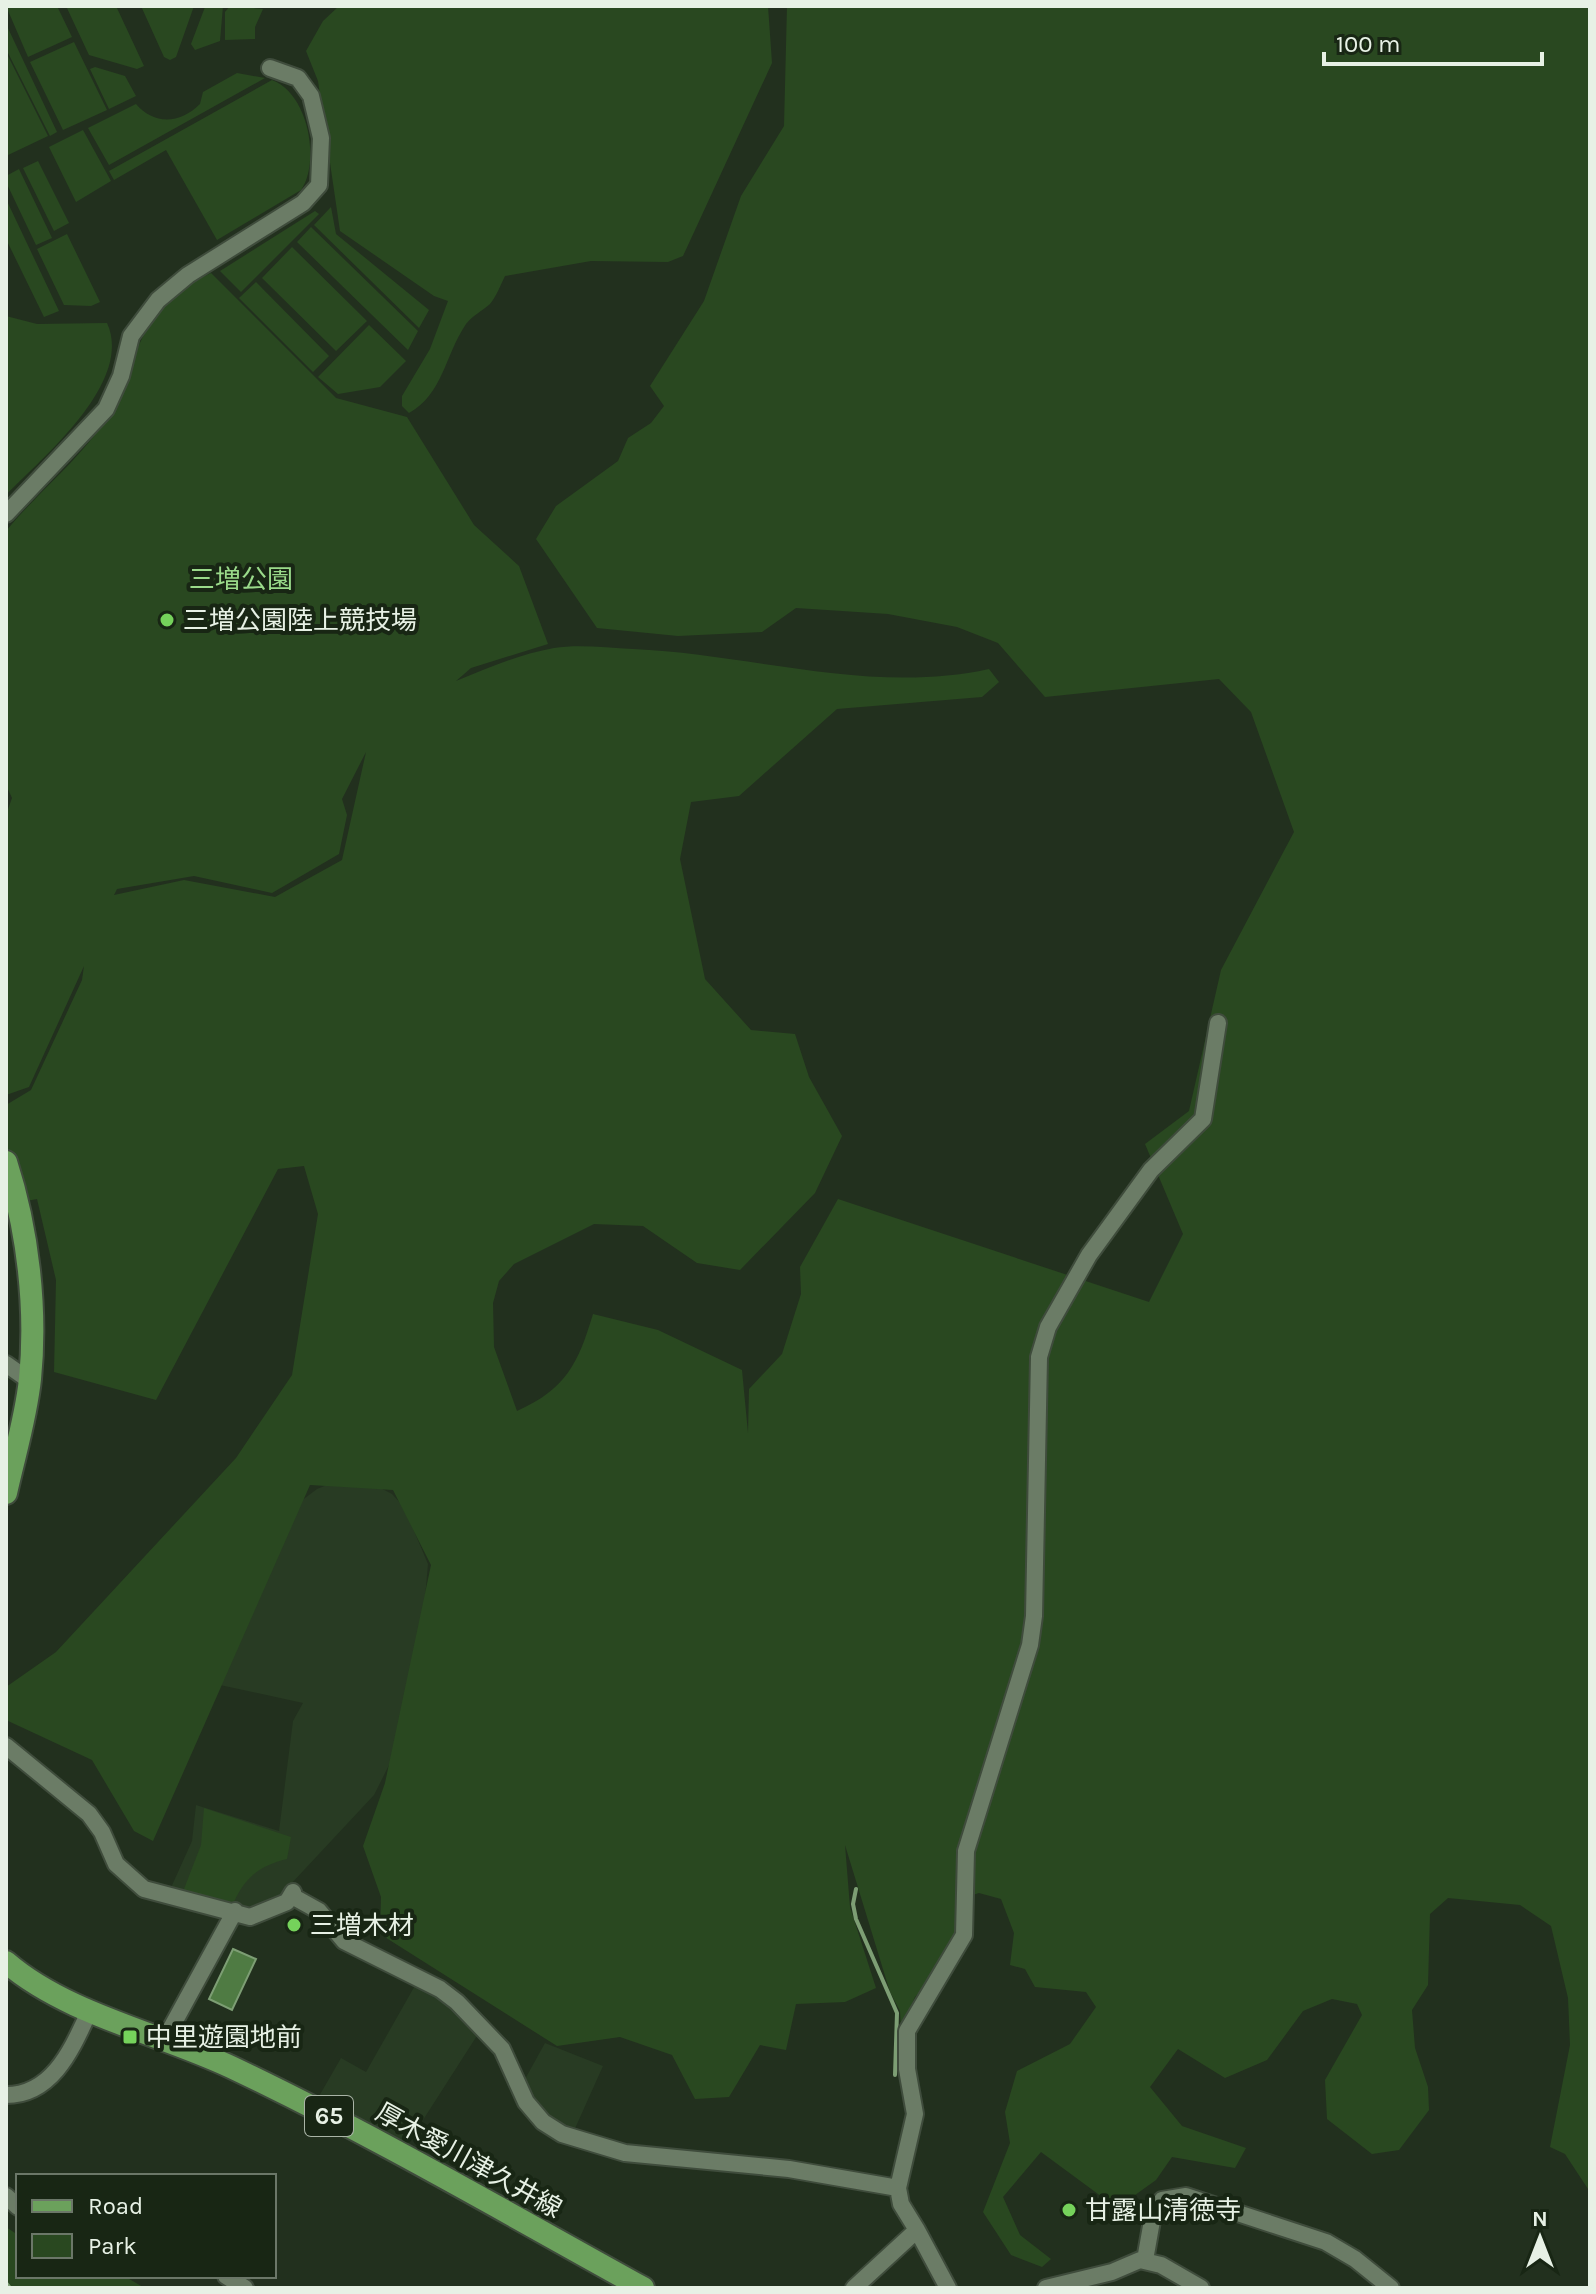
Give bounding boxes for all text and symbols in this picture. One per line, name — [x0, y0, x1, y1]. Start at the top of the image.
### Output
scale bar — [1324, 16, 1542, 66]
text: 100 m — [1336, 30, 1401, 58]
park label: 三増公園 — [189, 564, 293, 595]
place label: 三増公園陸上競技場 — [183, 605, 417, 636]
marker: 三増公園陸上競技場 — [158, 611, 176, 629]
place label: 三増木材 — [310, 1910, 414, 1941]
marker: 三増木材 — [285, 1916, 303, 1934]
place label: 中里遊園地前 — [146, 2022, 302, 2053]
marker: 中里遊園地前 — [121, 2028, 139, 2046]
road number: 65 — [305, 2096, 353, 2136]
street label: 厚木愛川津久井線 — [370, 2096, 567, 2224]
legend — [16, 2174, 276, 2278]
text: Road — [88, 2192, 143, 2220]
place label: 甘露山清徳寺 — [1085, 2195, 1241, 2226]
north arrow — [1500, 2198, 1580, 2278]
marker: 甘露山清徳寺 — [1060, 2201, 1078, 2219]
text: N — [1532, 2206, 1548, 2232]
text: Park — [88, 2232, 137, 2260]

